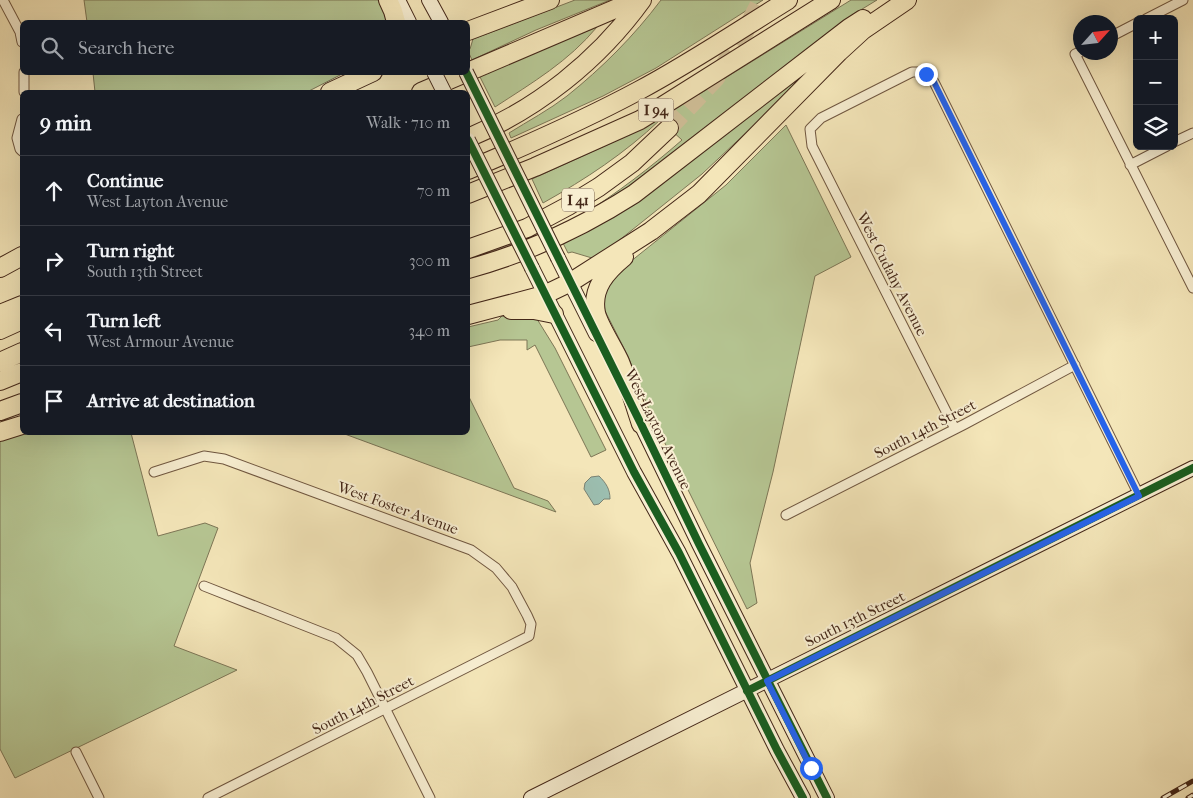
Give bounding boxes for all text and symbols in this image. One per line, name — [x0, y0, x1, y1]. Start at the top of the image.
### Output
north arrow — [1073, 15, 1118, 60]
map controls — [1133, 15, 1178, 150]
button: + — [1133, 15, 1178, 60]
search box — [20, 20, 470, 75]
icon: search — [38, 34, 66, 62]
text: Search here — [78, 37, 174, 59]
button: − — [1133, 60, 1178, 105]
route end — [915, 63, 938, 86]
road number: I 94 — [638, 98, 674, 122]
button: layers — [1133, 105, 1178, 150]
text: 9 min — [40, 111, 91, 135]
text: Walk · 710 m — [366, 113, 450, 132]
text: Continue — [87, 170, 163, 192]
icon: ahead — [40, 177, 68, 205]
text: 70 m — [417, 181, 450, 200]
road number: I 41 — [562, 188, 594, 212]
text: West Layton Avenue — [87, 192, 228, 211]
street label: West Cudahy Avenue — [853, 208, 931, 339]
text: Turn right — [87, 240, 174, 262]
icon: right — [40, 247, 68, 275]
text: 300 m — [409, 251, 450, 270]
text: South 13th Street — [87, 262, 203, 281]
text: Turn left — [87, 310, 161, 332]
icon: left — [40, 317, 68, 345]
text: 340 m — [408, 321, 450, 340]
text: West Armour Avenue — [87, 332, 234, 351]
street label: West Layton Avenue — [620, 365, 695, 493]
icon: arrive — [40, 387, 68, 415]
text: Arrive at destination — [87, 390, 255, 412]
street label: South 14th Street — [871, 395, 979, 462]
street label: West Foster Avenue — [334, 477, 461, 538]
street label: South 13th Street — [802, 587, 908, 651]
street label: South 14th Street — [309, 671, 417, 738]
route start — [800, 757, 823, 780]

